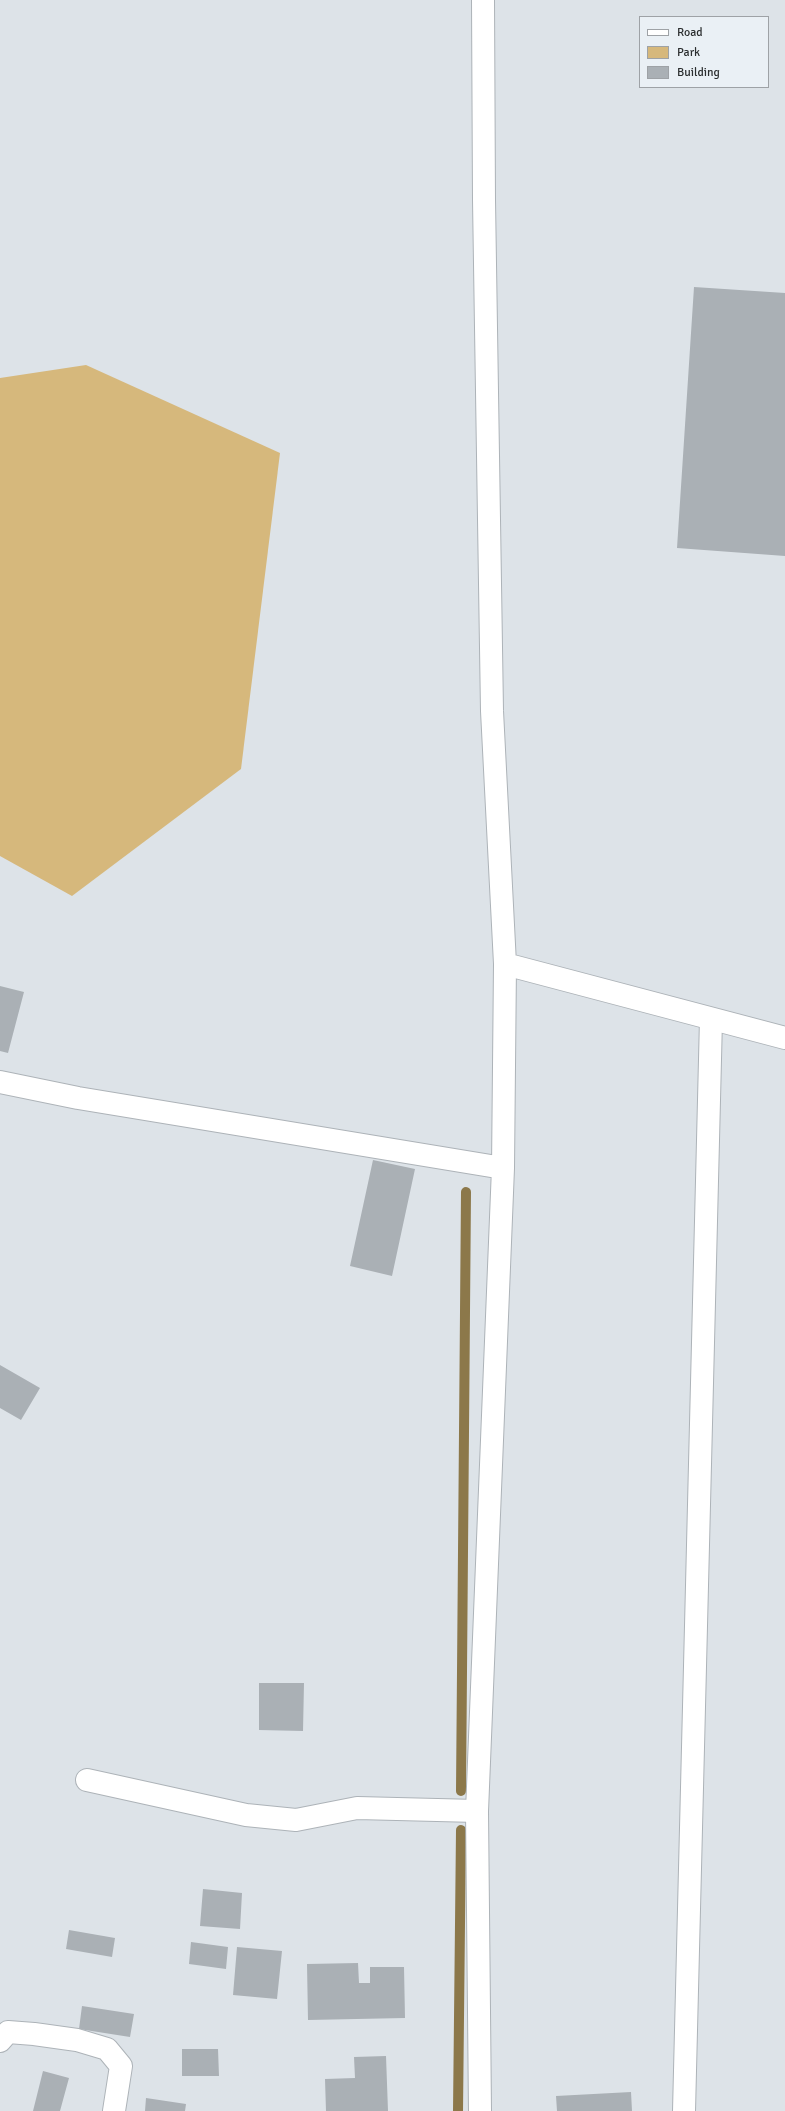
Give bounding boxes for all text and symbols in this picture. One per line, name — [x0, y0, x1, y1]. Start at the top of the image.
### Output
legend — [639, 16, 769, 88]
text: Road — [677, 25, 703, 40]
text: Park — [677, 45, 700, 60]
text: Building — [677, 65, 720, 80]

